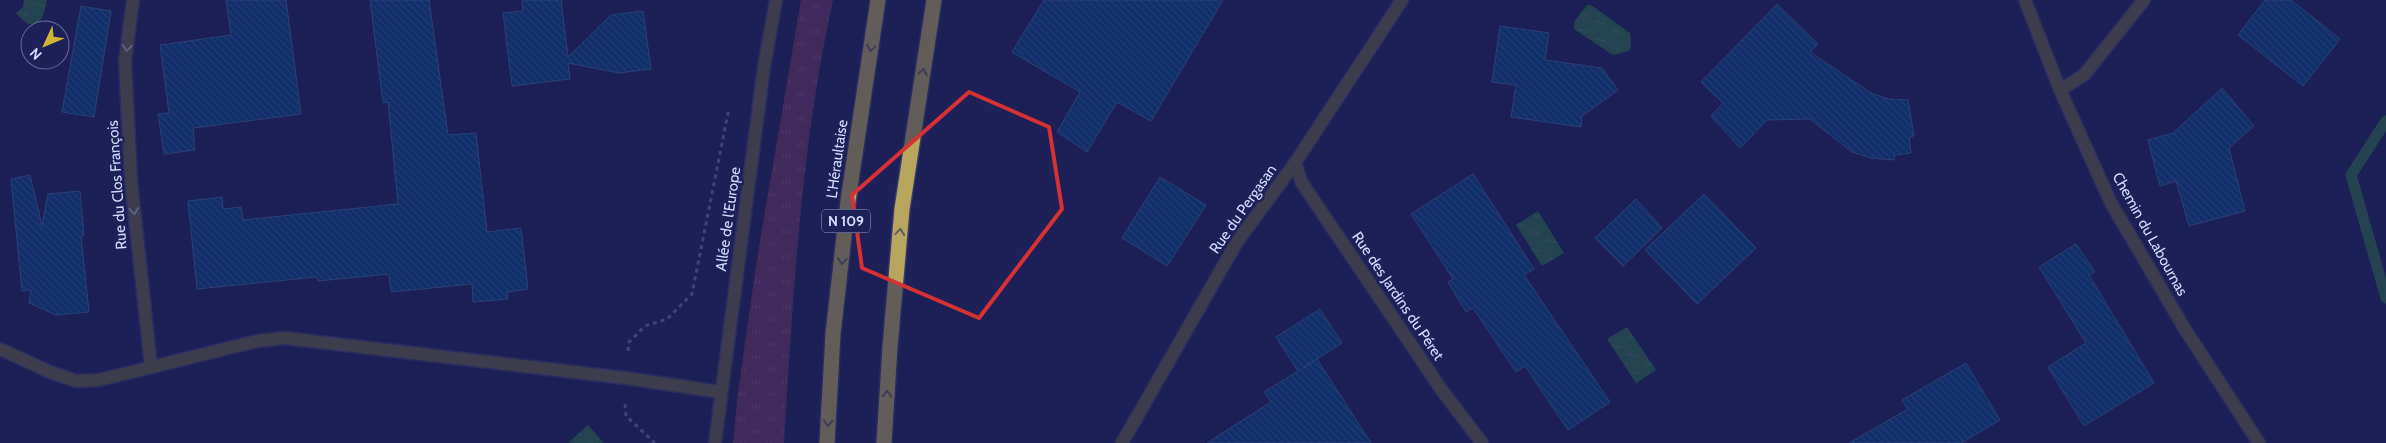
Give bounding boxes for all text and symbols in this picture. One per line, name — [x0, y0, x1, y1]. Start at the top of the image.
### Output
north arrow — [20, 20, 70, 70]
text: N — [26, 44, 46, 64]
one-way arrow — [866, 44, 876, 53]
one-way arrow — [122, 45, 133, 53]
one-way arrow — [918, 67, 928, 76]
street label: L'Héraultaise — [823, 118, 851, 200]
street label: Rue du Clos François — [104, 120, 130, 250]
street label: Rue du Pergasan — [1206, 161, 1280, 257]
street label: Allée de l'Europe — [712, 165, 744, 272]
street label: Chemin du Labournas — [2109, 169, 2191, 299]
one-way arrow — [128, 207, 139, 215]
road number: N 109 — [822, 210, 870, 232]
one-way arrow — [894, 228, 905, 236]
street label: Rue des Jardins du Péret — [1348, 228, 1448, 364]
one-way arrow — [837, 258, 848, 266]
one-way arrow — [882, 390, 893, 398]
one-way arrow — [822, 419, 833, 427]

